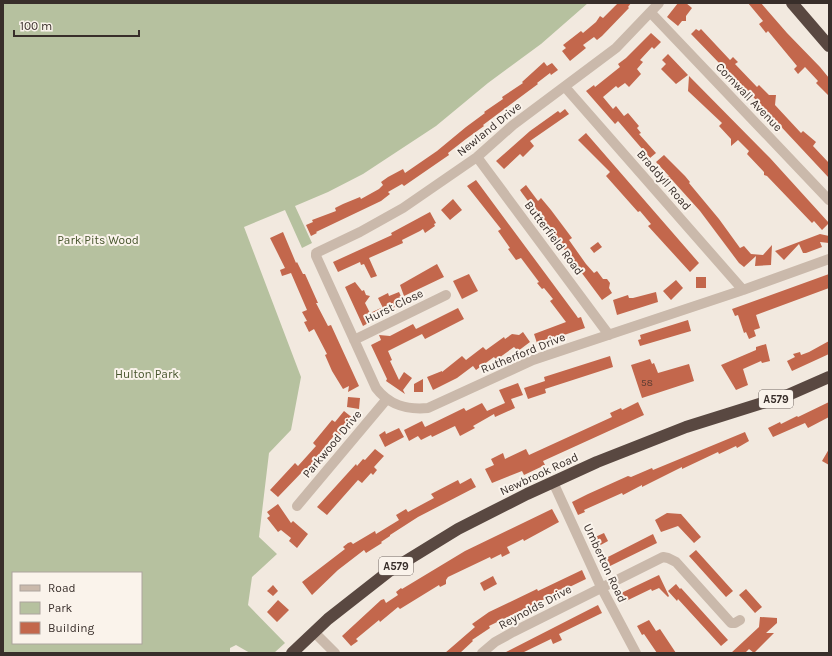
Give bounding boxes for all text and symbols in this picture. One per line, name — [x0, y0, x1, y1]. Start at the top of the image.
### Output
scale bar — [14, 12, 139, 38]
text: 100 m — [20, 19, 52, 33]
street label: Cornwall Avenue — [713, 60, 785, 134]
street label: Newland Drive — [454, 99, 524, 159]
street label: Braddyll Road — [634, 147, 694, 213]
street label: Butterfield Road — [522, 198, 586, 278]
park label: Park Pits Wood — [57, 233, 139, 247]
street label: Hurst Close — [363, 286, 425, 326]
street label: Rutherford Drive — [479, 330, 567, 376]
park label: Hulton Park — [115, 367, 179, 381]
house number: 58 — [641, 377, 653, 389]
road number: A579 — [759, 390, 793, 408]
street label: Parkwood Drive — [300, 407, 364, 481]
street label: Newbrook Road — [498, 450, 580, 498]
street label: Umberton Road — [581, 521, 629, 605]
road number: A579 — [379, 557, 413, 575]
legend — [12, 572, 142, 644]
text: Road — [48, 581, 76, 595]
street label: Reynolds Drive — [496, 582, 574, 632]
text: Park — [48, 601, 73, 615]
text: Building — [48, 621, 95, 635]

